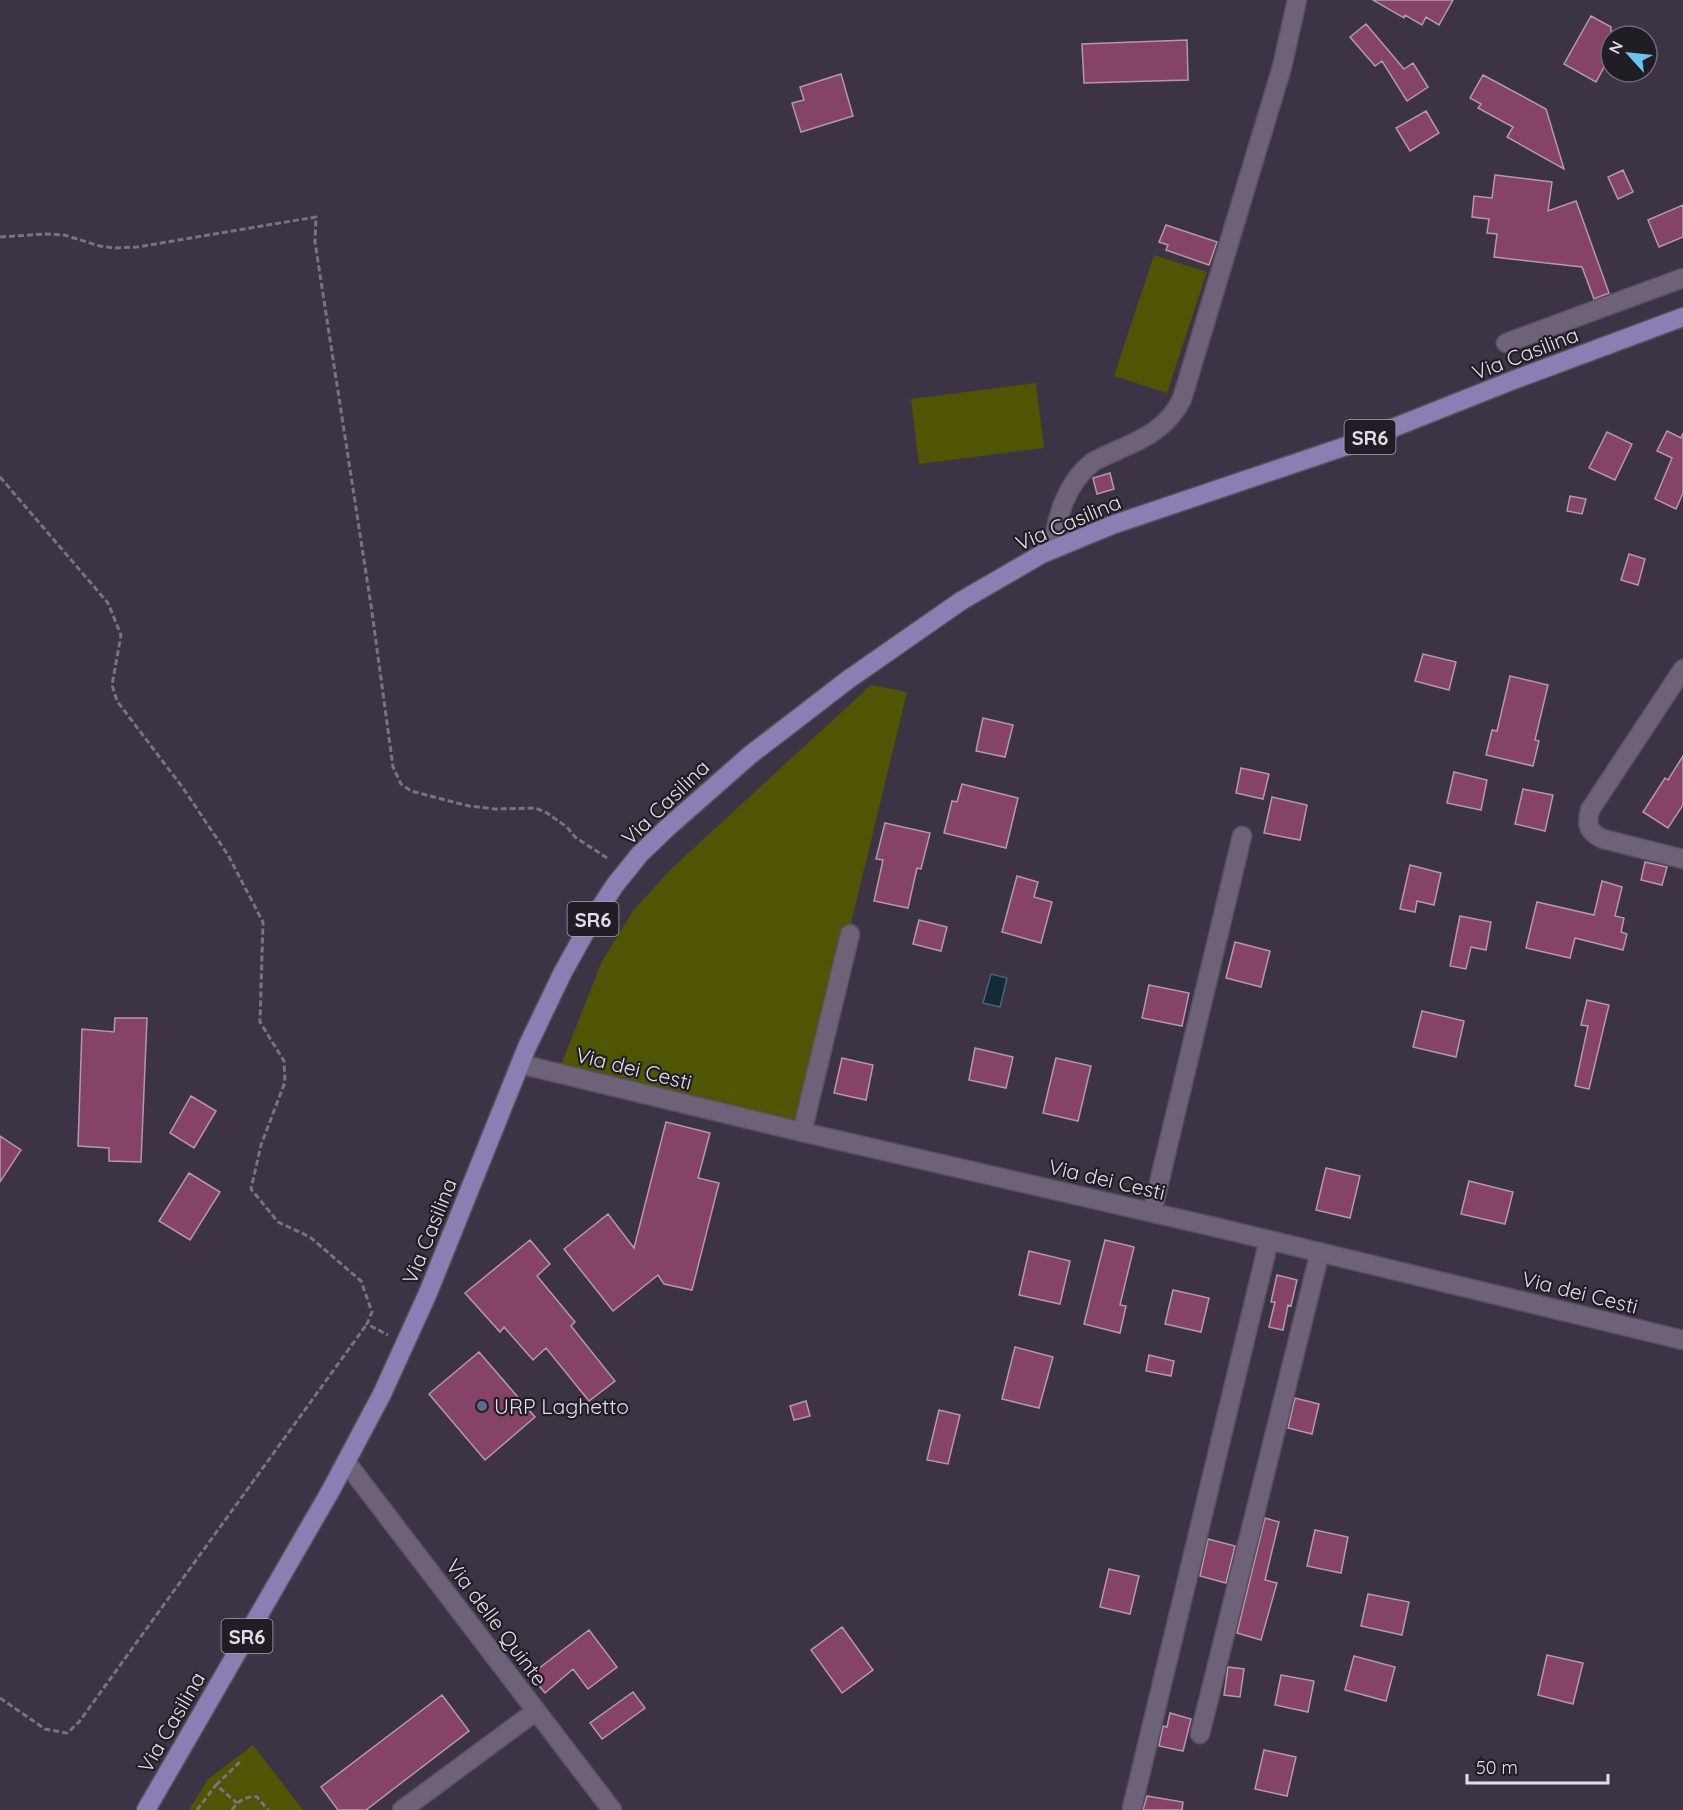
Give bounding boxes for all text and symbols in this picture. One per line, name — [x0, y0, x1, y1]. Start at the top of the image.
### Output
north arrow — [1599, 24, 1659, 84]
text: N — [1604, 37, 1627, 57]
street label: Via Casilina — [1468, 321, 1582, 385]
road number: SR6 — [1344, 420, 1396, 454]
street label: Via Casilina — [1011, 488, 1125, 556]
street label: Via Casilina — [616, 754, 714, 850]
road number: SR6 — [568, 902, 618, 936]
street label: Via dei Cesti — [573, 1041, 695, 1095]
street label: Via dei Cesti — [1046, 1153, 1168, 1205]
street label: Via Casilina — [396, 1174, 462, 1288]
street label: Via dei Cesti — [1519, 1265, 1641, 1319]
place label: URP Laghetto — [494, 1393, 629, 1419]
marker: URP Laghetto — [475, 1399, 489, 1413]
street label: Via delle Quinte — [441, 1553, 553, 1691]
road number: SR6 — [222, 1619, 272, 1653]
street label: Via Casilina — [132, 1667, 210, 1777]
scale bar — [1467, 1747, 1608, 1785]
text: 50 m — [1476, 1756, 1518, 1779]

